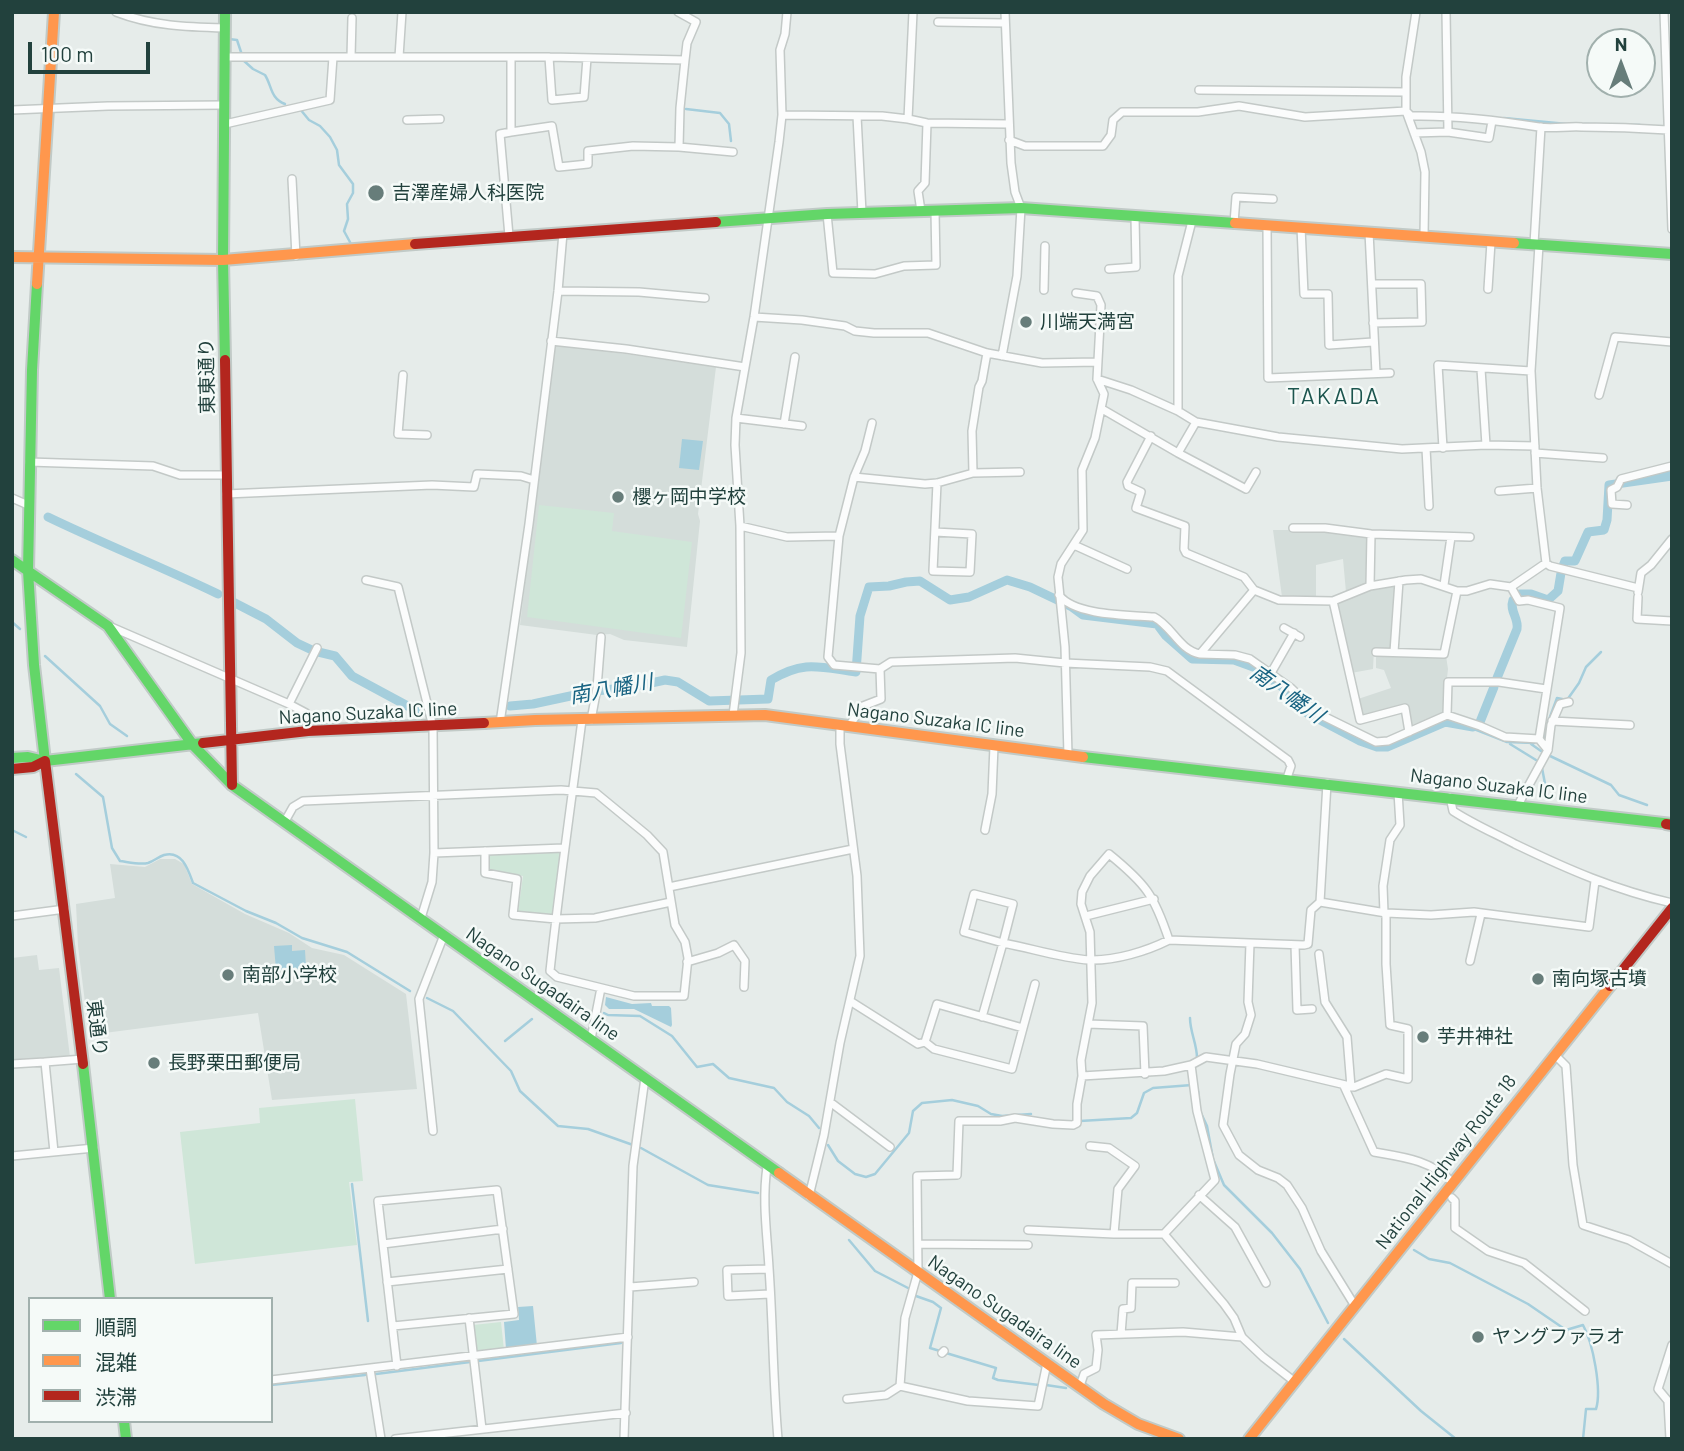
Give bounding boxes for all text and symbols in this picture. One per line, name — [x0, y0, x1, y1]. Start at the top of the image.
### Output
scale bar — [32, 28, 154, 72]
north arrow — [1586, 28, 1656, 98]
text: N — [1615, 32, 1627, 55]
text: 100 m — [41, 41, 94, 66]
place label: 吉澤産婦人科医院 — [392, 182, 544, 204]
marker: 吉澤産婦人科医院 — [366, 183, 386, 203]
place label: 川端天満宮 — [1040, 311, 1135, 333]
marker: 川端天満宮 — [1018, 314, 1034, 330]
street label: 東東通り — [195, 338, 219, 414]
district label: TAKADA — [1288, 382, 1380, 410]
place label: 櫻ヶ岡中学校 — [632, 486, 746, 508]
marker: 櫻ヶ岡中学校 — [610, 489, 626, 505]
water label: 南八幡川 — [1245, 660, 1329, 728]
water label: 南八幡川 — [567, 669, 655, 709]
street label: Nagano Suzaka IC line — [278, 697, 458, 729]
street label: Nagano Suzaka IC line — [846, 698, 1026, 742]
street label: Nagano Suzaka IC line — [1409, 764, 1589, 808]
street label: Nagano Sugadaira line — [462, 922, 624, 1046]
place label: 南部小学校 — [242, 964, 337, 986]
marker: 南部小学校 — [220, 967, 236, 983]
place label: 南向塚古墳 — [1552, 968, 1647, 990]
marker: 南向塚古墳 — [1530, 971, 1546, 987]
street label: 東通り — [82, 998, 112, 1058]
place label: 芋井神社 — [1437, 1026, 1513, 1048]
marker: 芋井神社 — [1415, 1029, 1431, 1045]
place label: 長野栗田郵便局 — [168, 1052, 301, 1074]
marker: 長野栗田郵便局 — [146, 1055, 162, 1071]
street label: National Highway Route 18 — [1371, 1070, 1521, 1254]
street label: Nagano Sugadaira line — [924, 1250, 1086, 1374]
legend — [28, 1297, 273, 1423]
text: 順調 — [95, 1314, 137, 1339]
place label: ヤングファラオ — [1492, 1326, 1625, 1348]
marker: ヤングファラオ — [1470, 1329, 1486, 1345]
text: 混雑 — [95, 1349, 137, 1374]
text: 渋滞 — [95, 1384, 137, 1409]

